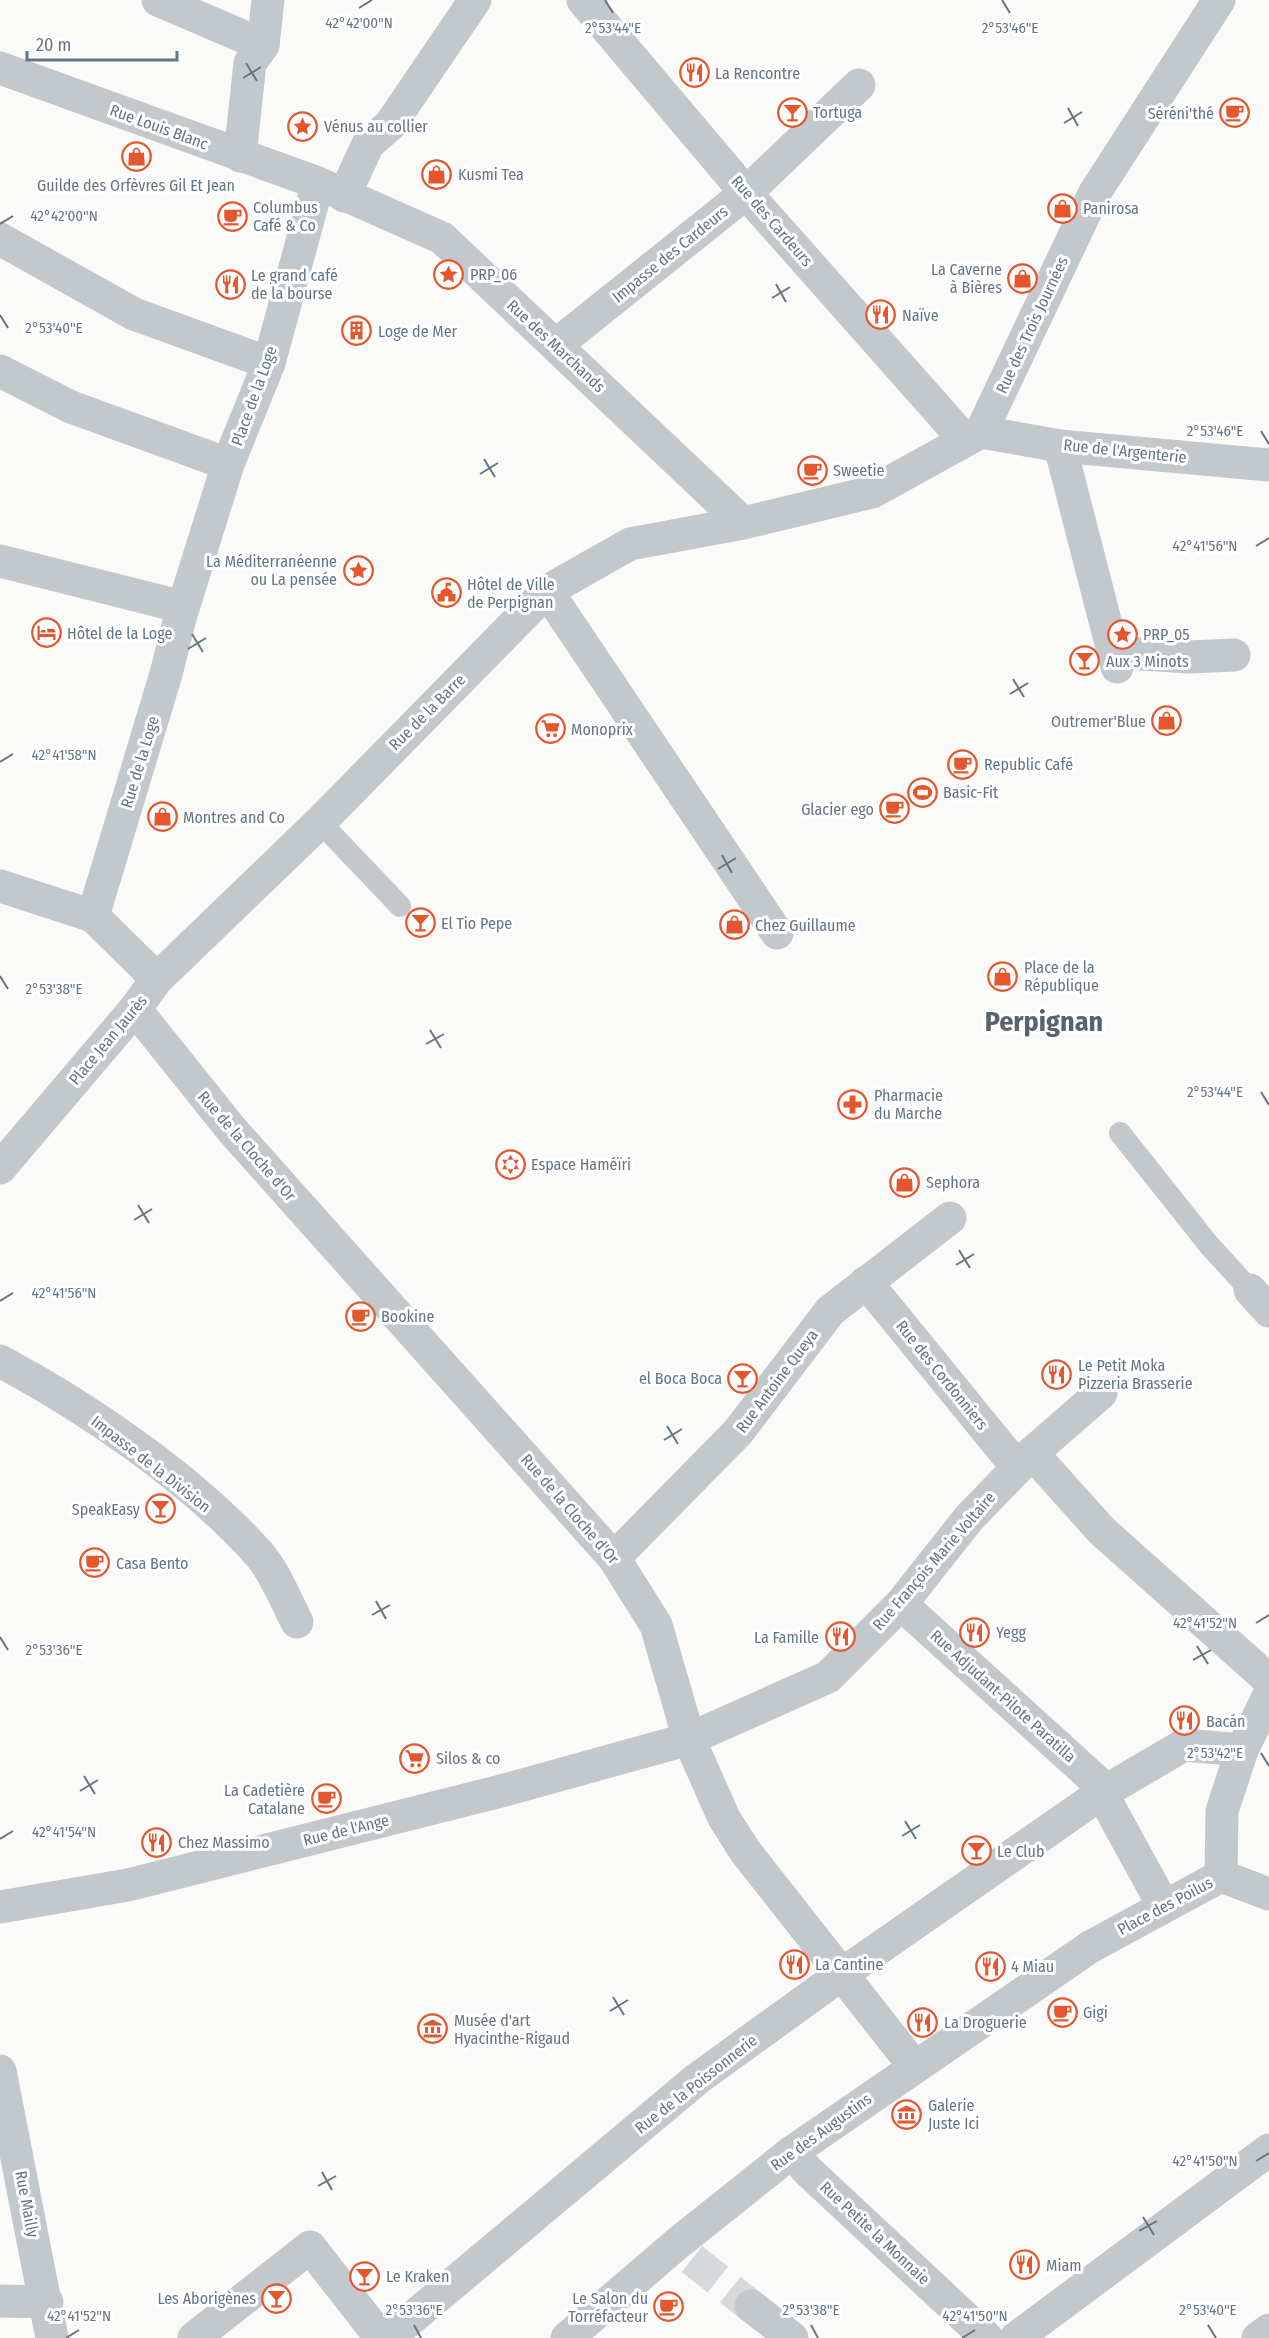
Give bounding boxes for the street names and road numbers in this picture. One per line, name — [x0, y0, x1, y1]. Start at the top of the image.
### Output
street label: Rue Louis Blanc — [107, 100, 211, 154]
street label: Rue des Cardeurs — [727, 172, 817, 270]
street label: Impasse des Cardeurs — [609, 202, 732, 306]
street label: Rue des Trois Journées — [992, 253, 1072, 396]
street label: Rue des Marchands — [503, 296, 609, 396]
street label: Place de la Loge — [227, 343, 281, 448]
street label: Rue de l'Argenterie — [1063, 435, 1188, 467]
street label: Rue de la Barre — [385, 670, 469, 754]
street label: Rue de la Loge — [117, 714, 163, 810]
street label: Place Jean Jaurès — [65, 991, 151, 1089]
street label: Rue de la Cloche d'Or — [194, 1087, 300, 1205]
street label: Rue des Cordonniers — [892, 1316, 992, 1434]
street label: Rue Antoine Queya — [732, 1326, 822, 1436]
street label: Impasse de la Division — [88, 1412, 214, 1516]
street label: Rue de la Cloche d'Or — [517, 1450, 623, 1568]
street label: Rue François Marie Voltaire — [869, 1488, 999, 1634]
street label: Rue Adjudant-Pilote Paratilla — [926, 1626, 1080, 1766]
street label: Rue de l'Ange — [301, 1810, 391, 1850]
street label: Place des Poilus — [1114, 1873, 1216, 1939]
street label: Rue de la Poissonnerie — [631, 2031, 761, 2137]
street label: Rue des Augustins — [767, 2089, 875, 2175]
street label: Rue Mailly — [11, 2169, 43, 2240]
street label: Rue Petite la Monnaie — [816, 2177, 934, 2289]

